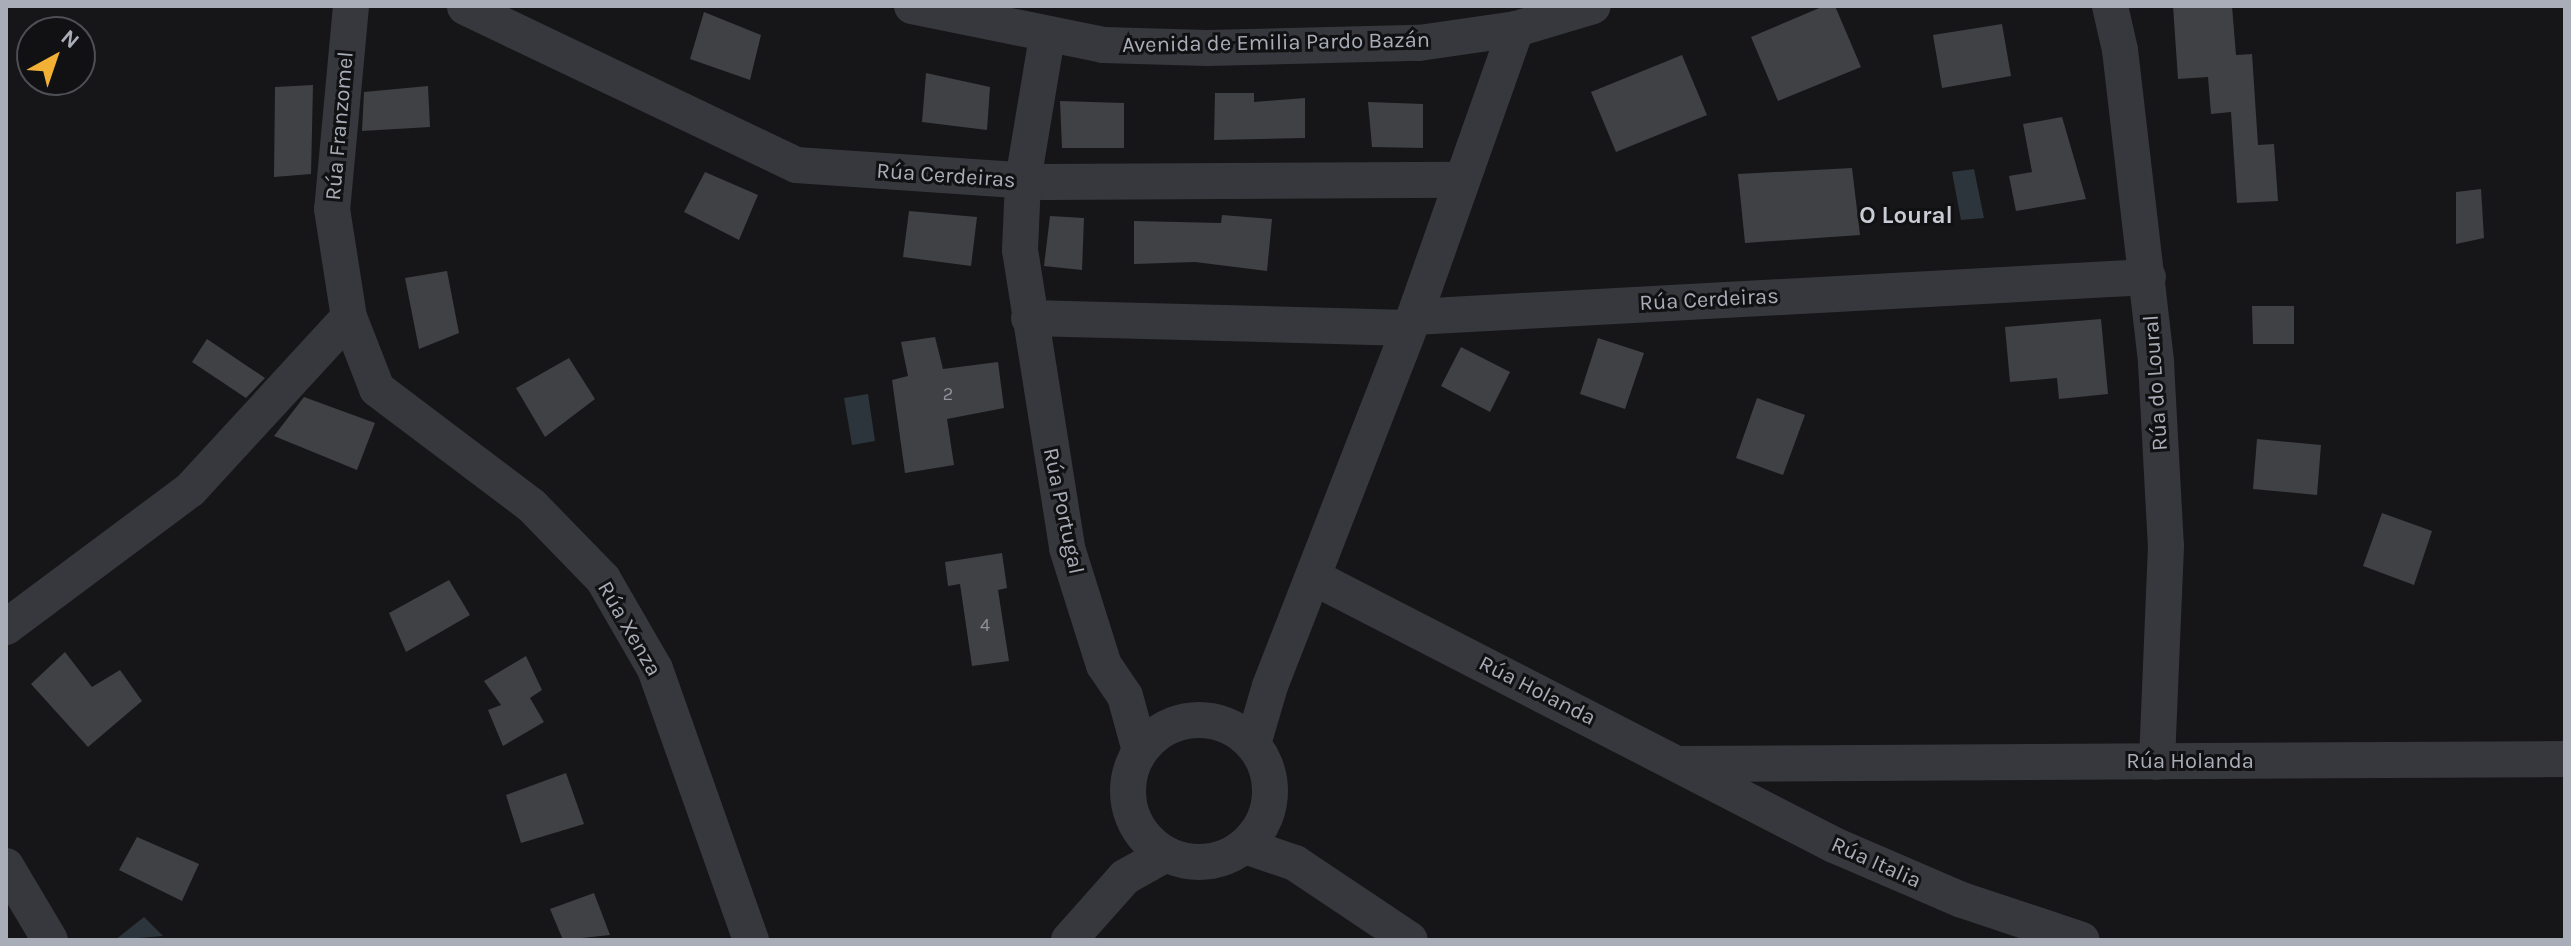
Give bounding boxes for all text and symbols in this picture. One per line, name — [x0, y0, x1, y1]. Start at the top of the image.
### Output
north arrow — [16, 16, 96, 96]
text: N — [56, 24, 85, 54]
street label: Avenida de Emilia Pardo Bazán — [1122, 27, 1430, 59]
street label: Rúa Franzomel — [320, 50, 360, 202]
street label: Rúa Cerdeiras — [876, 158, 1016, 194]
district label: O Loural — [1859, 202, 1953, 230]
street label: Rúa Cerdeiras — [1639, 283, 1779, 317]
street label: Rúa do Loural — [2138, 314, 2174, 452]
house number: 2 — [943, 383, 953, 405]
street label: Rúa Portugal — [1037, 445, 1089, 577]
street label: Rúa Xenza — [591, 577, 667, 681]
house number: 4 — [980, 614, 990, 636]
street label: Rúa Holanda — [1474, 650, 1600, 732]
street label: Rúa Holanda — [2126, 749, 2254, 775]
street label: Rúa Italia — [1827, 832, 1925, 894]

